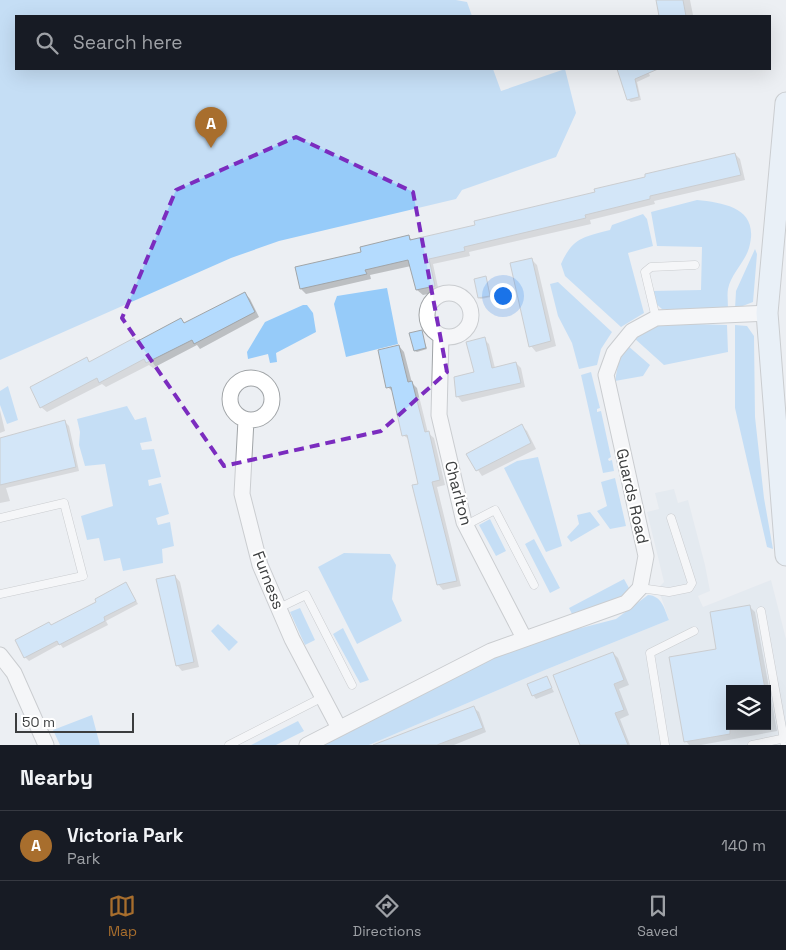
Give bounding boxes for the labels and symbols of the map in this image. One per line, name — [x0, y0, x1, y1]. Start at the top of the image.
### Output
pin: A — [195, 107, 227, 148]
your location — [490, 283, 516, 309]
street label: Guards Road — [611, 446, 654, 546]
street label: Charlton — [440, 459, 477, 528]
street label: Furness — [248, 548, 289, 612]
scale bar — [15, 710, 134, 733]

